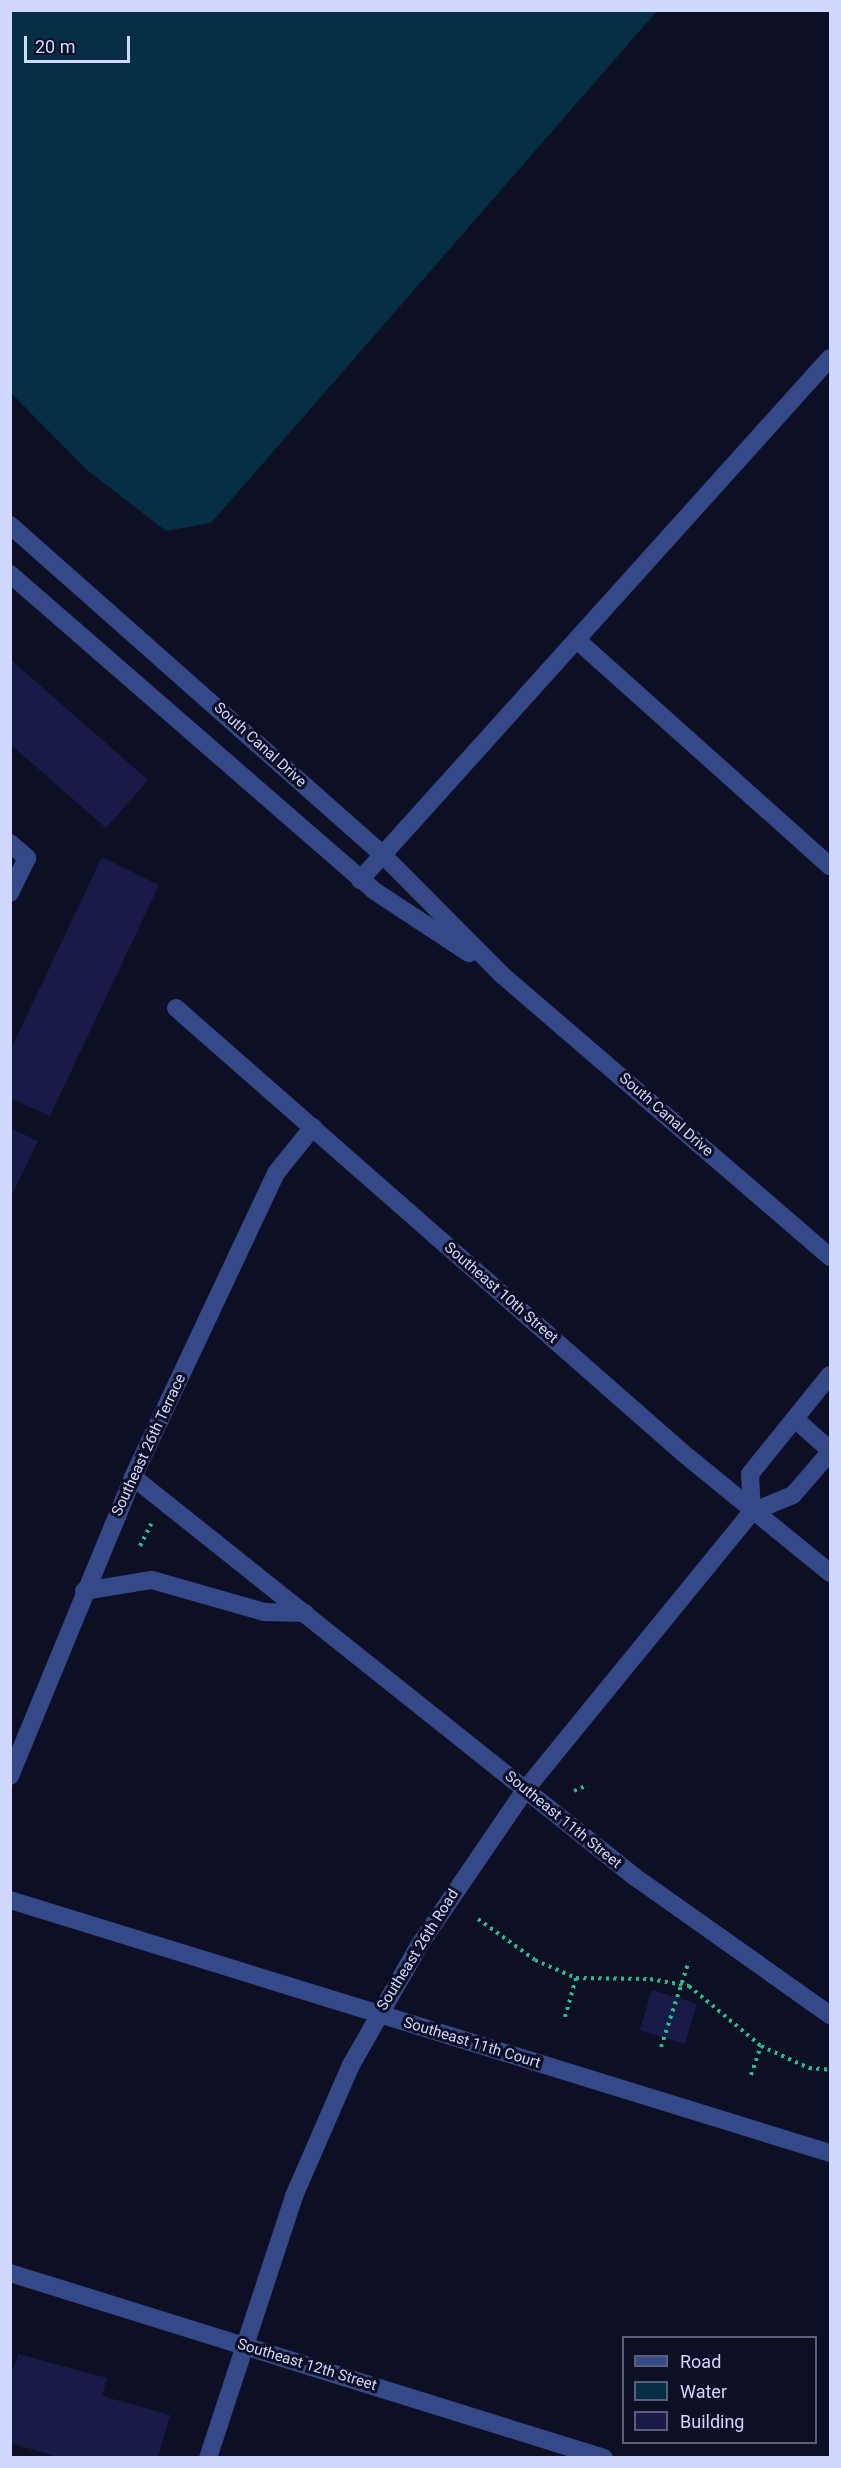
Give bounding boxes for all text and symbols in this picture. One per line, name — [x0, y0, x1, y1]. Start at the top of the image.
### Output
scale bar — [27, 24, 134, 62]
text: 20 m — [35, 36, 75, 57]
street label: South Canal Drive — [210, 699, 310, 791]
street label: South Canal Drive — [616, 1069, 716, 1161]
street label: Southeast 10th Street — [440, 1239, 562, 1347]
street label: Southeast 26th Terrace — [108, 1371, 190, 1519]
street label: Southeast 11th Street — [501, 1767, 625, 1873]
street label: Southeast 26th Road — [373, 1886, 463, 2014]
street label: Southeast 11th Court — [401, 2014, 543, 2072]
street label: Southeast 12th Street — [235, 2335, 379, 2395]
legend — [622, 2336, 817, 2444]
text: Road — [680, 2351, 721, 2372]
text: Water — [680, 2381, 727, 2402]
text: Building — [680, 2411, 744, 2432]

